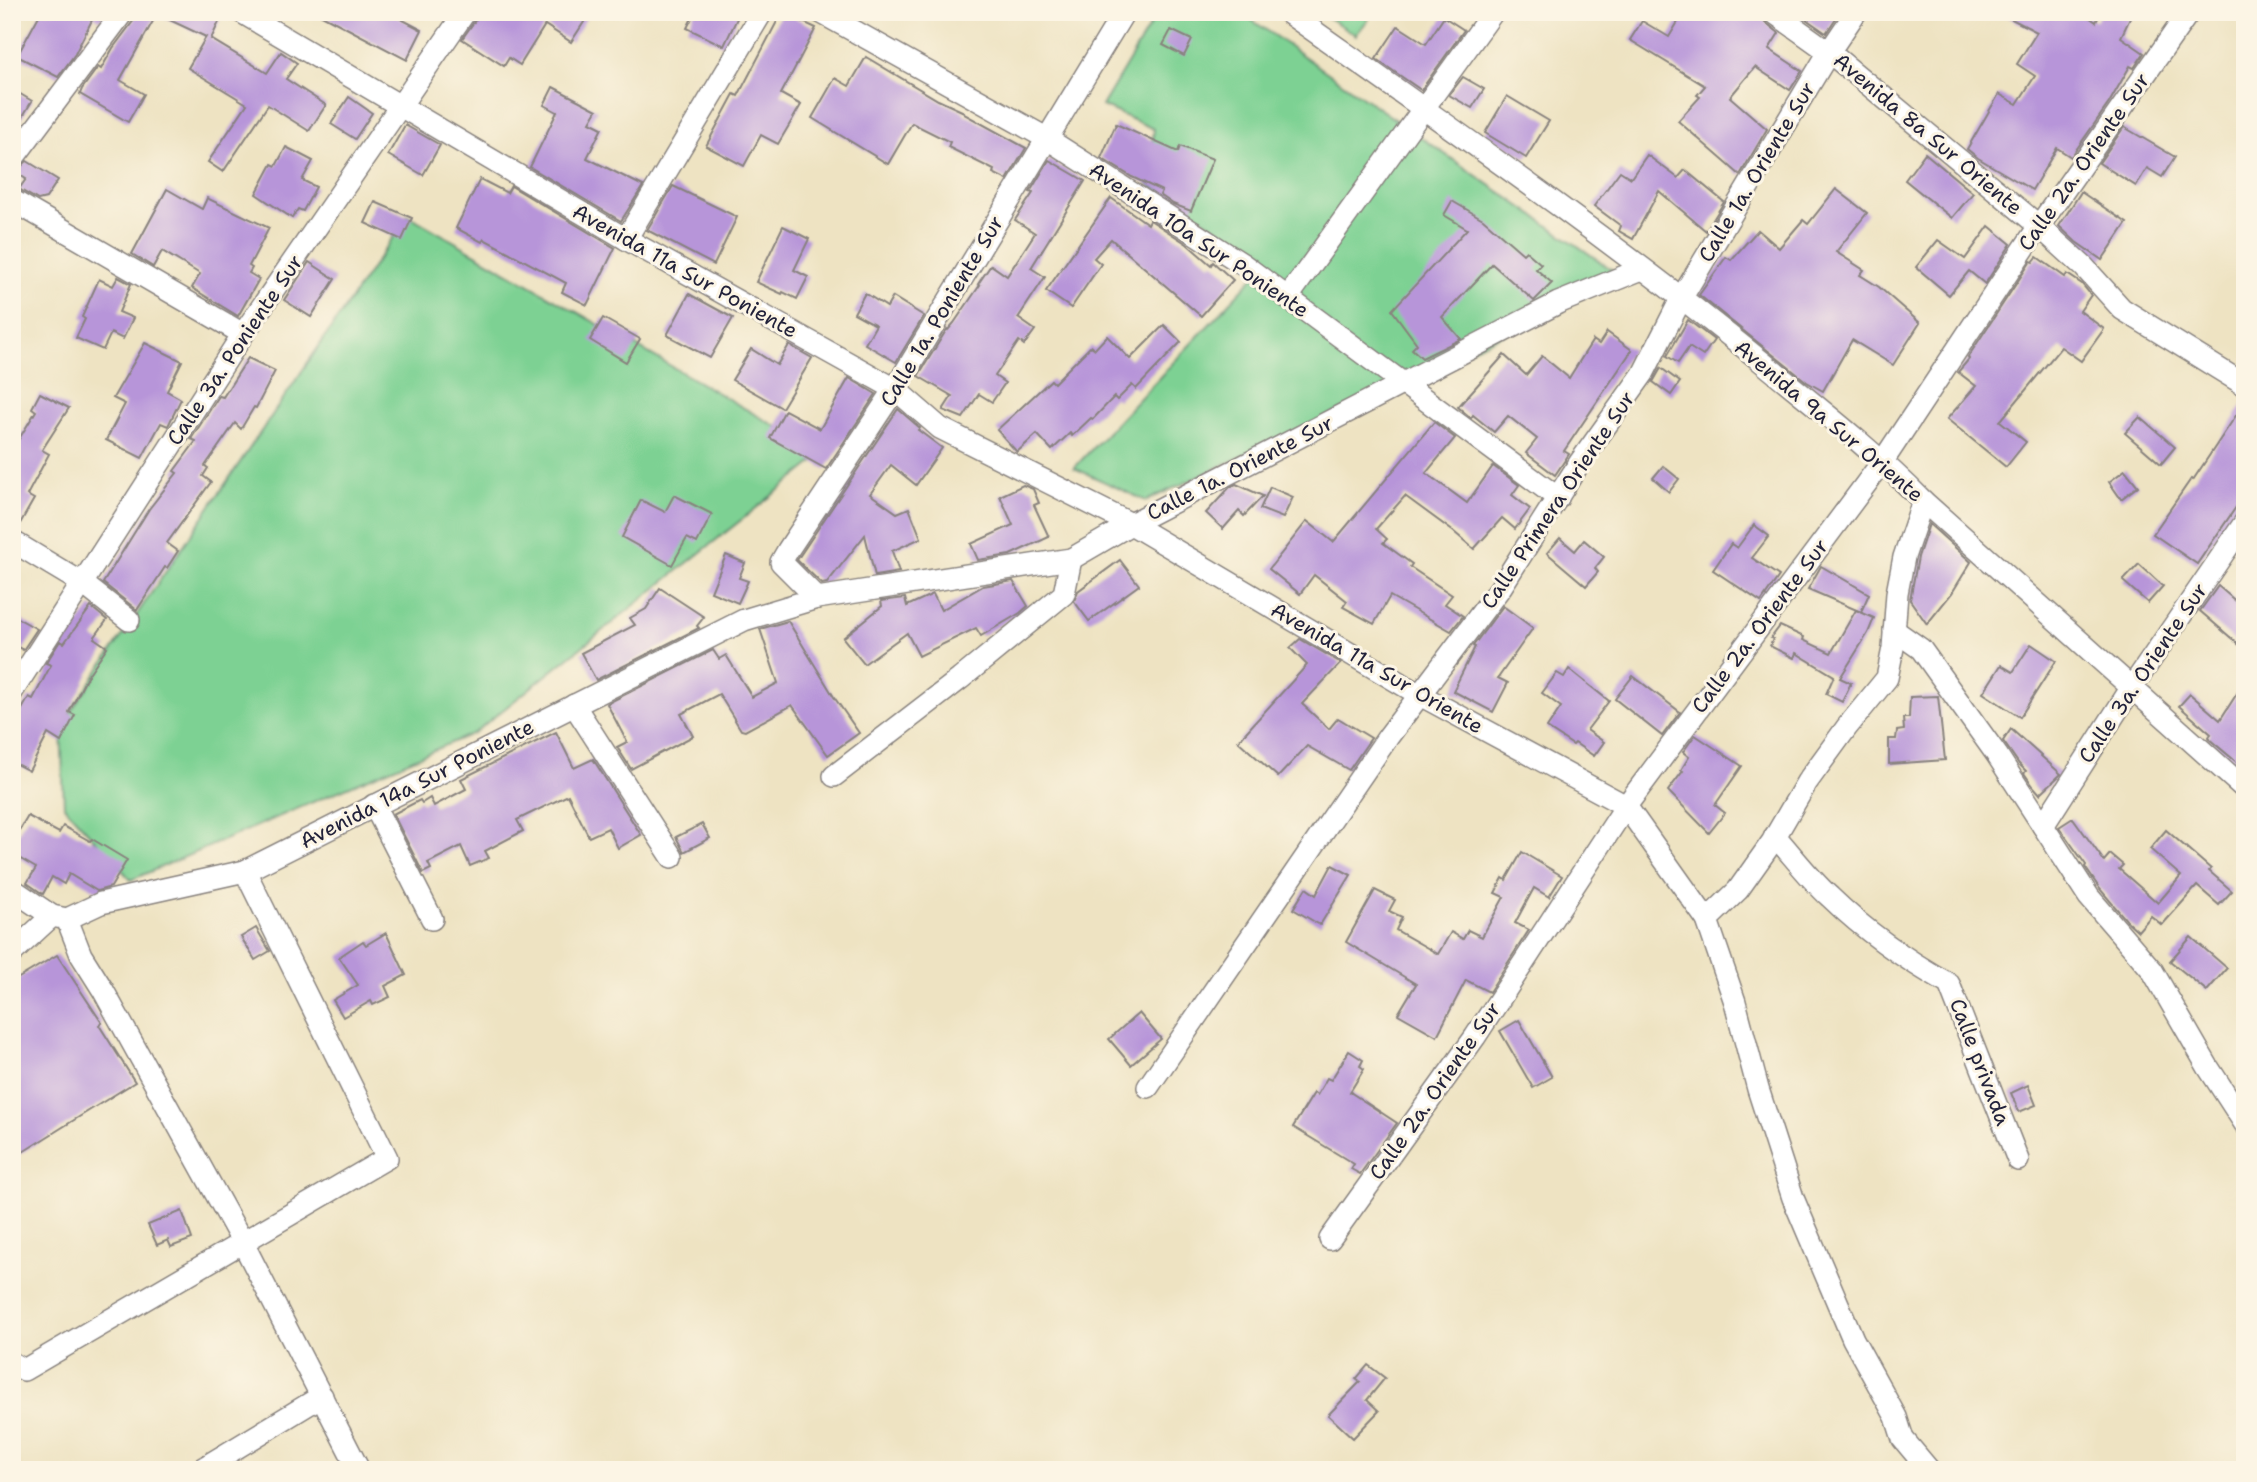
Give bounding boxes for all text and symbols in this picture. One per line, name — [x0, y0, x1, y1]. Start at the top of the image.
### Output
street label: Avenida 8a Sur Oriente — [1828, 47, 2028, 221]
street label: Calle 2a. Oriente Sur — [2012, 67, 2156, 257]
street label: Calle 1a. Oriente Sur — [1692, 77, 1822, 267]
street label: Avenida 10a Sur Poniente — [1084, 156, 1314, 324]
street label: Avenida 11a Sur Poniente — [567, 197, 803, 345]
street label: Calle 1a. Poniente Sur — [874, 210, 1010, 412]
street label: Calle 3a. Poniente Sur — [161, 249, 309, 451]
street label: Avenida 9a Sur Oriente — [1729, 334, 1929, 508]
street label: Calle Primera Oriente Sur — [1475, 386, 1641, 614]
street label: Calle 1a. Oriente Sur — [1142, 409, 1338, 527]
street label: Calle 2a. Oriente Sur — [1685, 533, 1835, 719]
street label: Calle 3a. Oriente Sur — [2072, 577, 2214, 769]
street label: Avenida 11a Sur Oriente — [1266, 596, 1488, 740]
street label: Avenida 14a Sur Poniente — [295, 713, 539, 855]
street label: Calle privada — [1943, 995, 2017, 1129]
street label: Calle 2a. Oriente Sur — [1363, 996, 1507, 1186]

